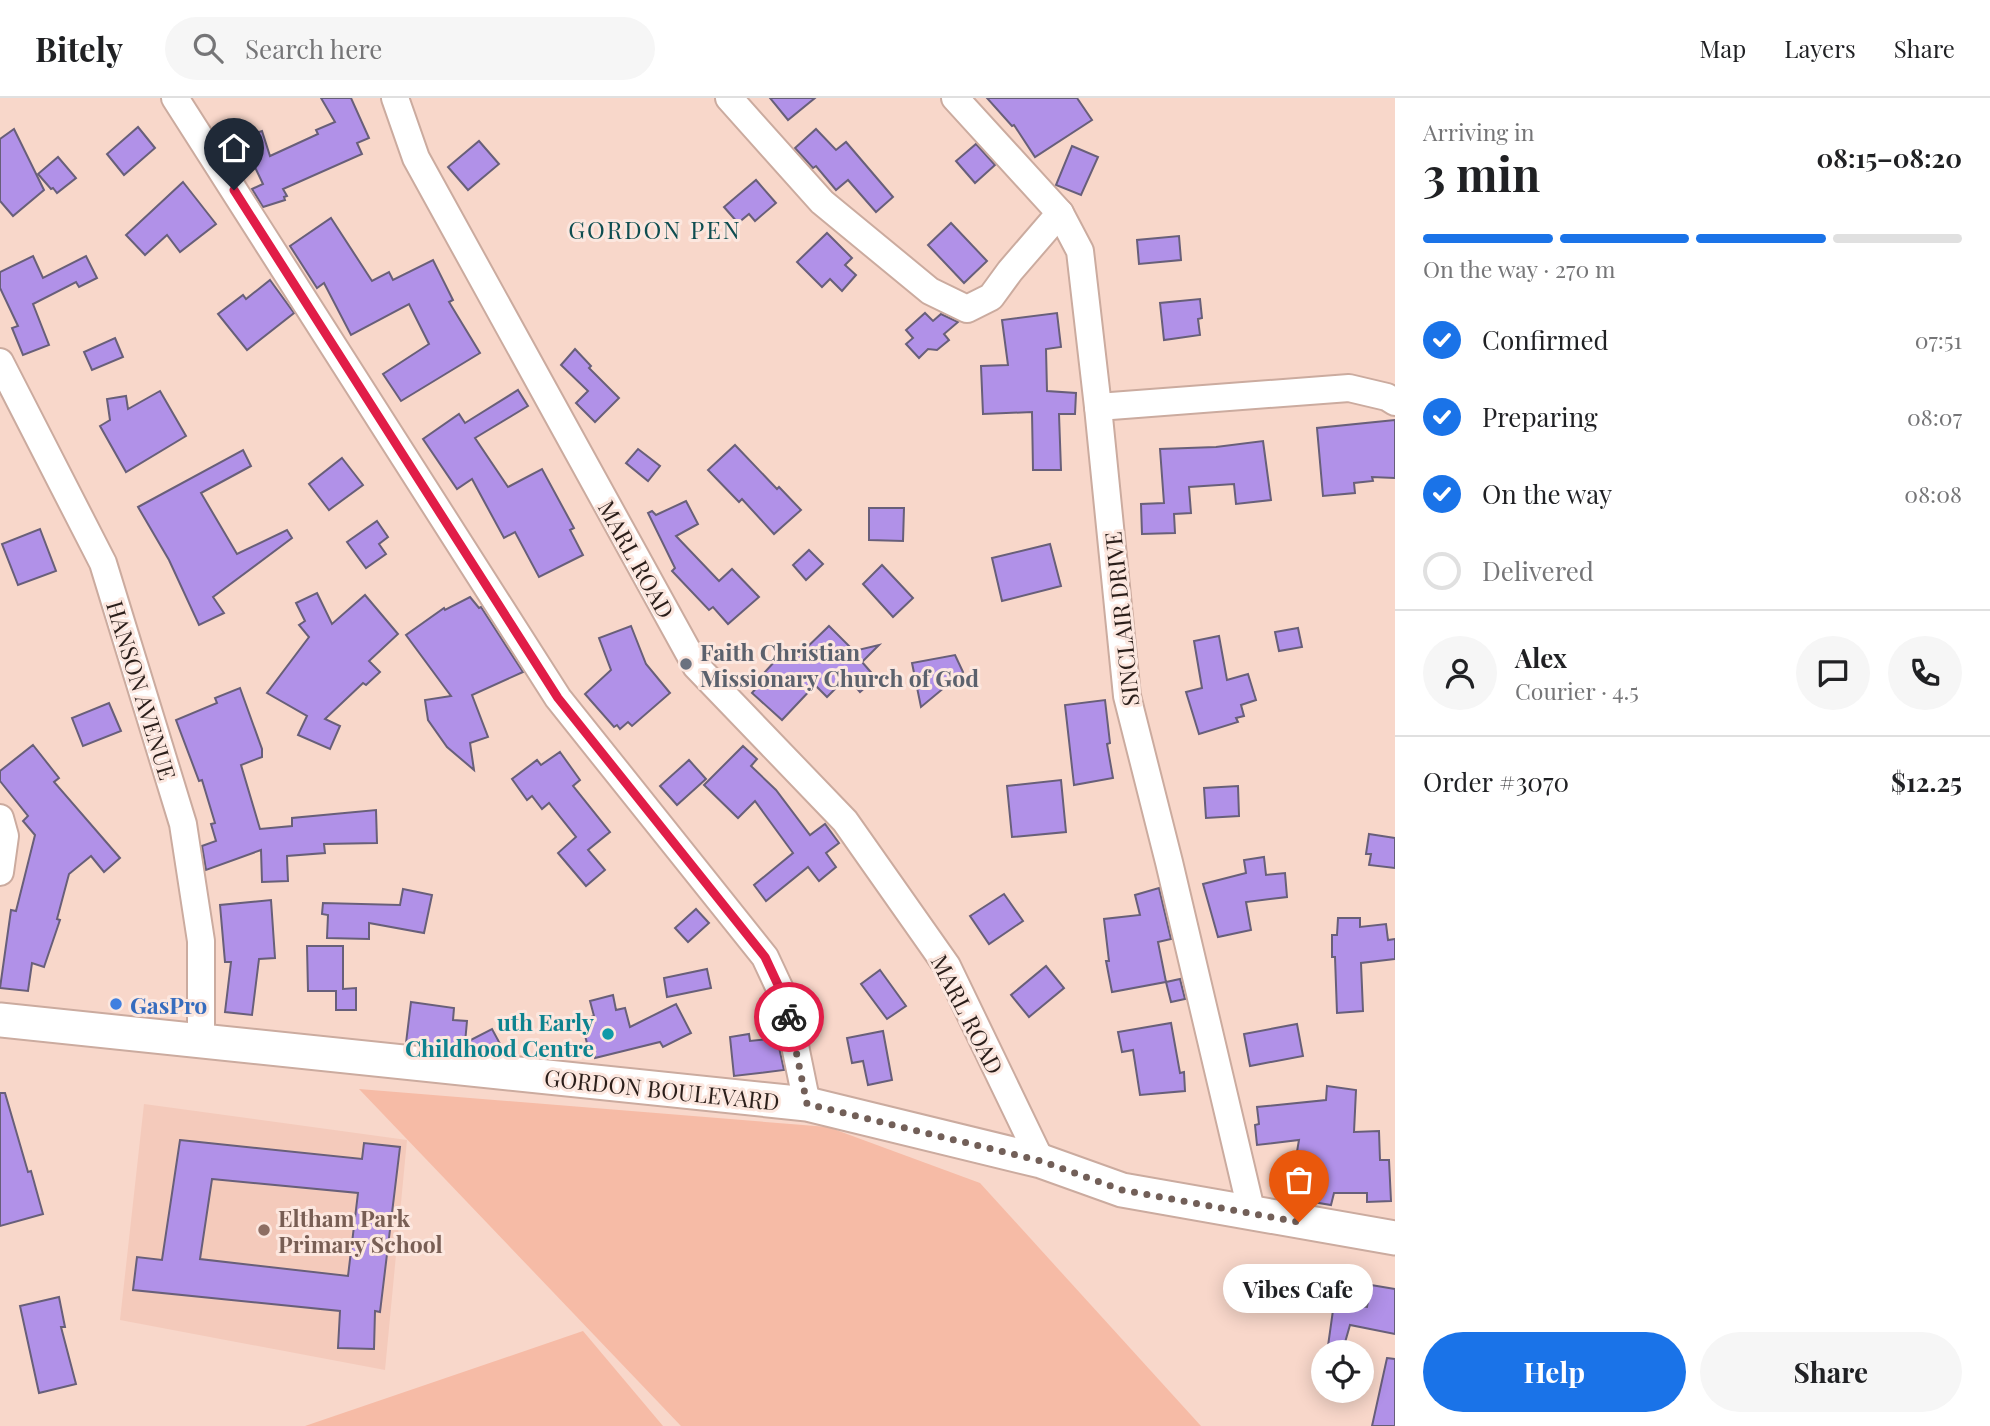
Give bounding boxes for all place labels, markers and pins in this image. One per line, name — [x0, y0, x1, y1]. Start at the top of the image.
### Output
pin — [204, 118, 264, 190]
place label: Faith Christian Missionary Church of God — [700, 636, 979, 693]
marker: Faith Christian Missionary Church of God — [678, 656, 694, 672]
place label: GasPro — [130, 989, 207, 1020]
marker: GasPro — [108, 996, 124, 1012]
place label: uth Early Childhood Centre — [405, 1006, 594, 1063]
marker: uth Early Childhood Centre — [600, 1026, 616, 1042]
pin — [1269, 1150, 1329, 1222]
place label: Eltham Park Primary School — [278, 1202, 443, 1259]
marker: Eltham Park Primary School — [256, 1222, 272, 1238]
callout: Vibes Cafe — [1224, 1264, 1374, 1313]

